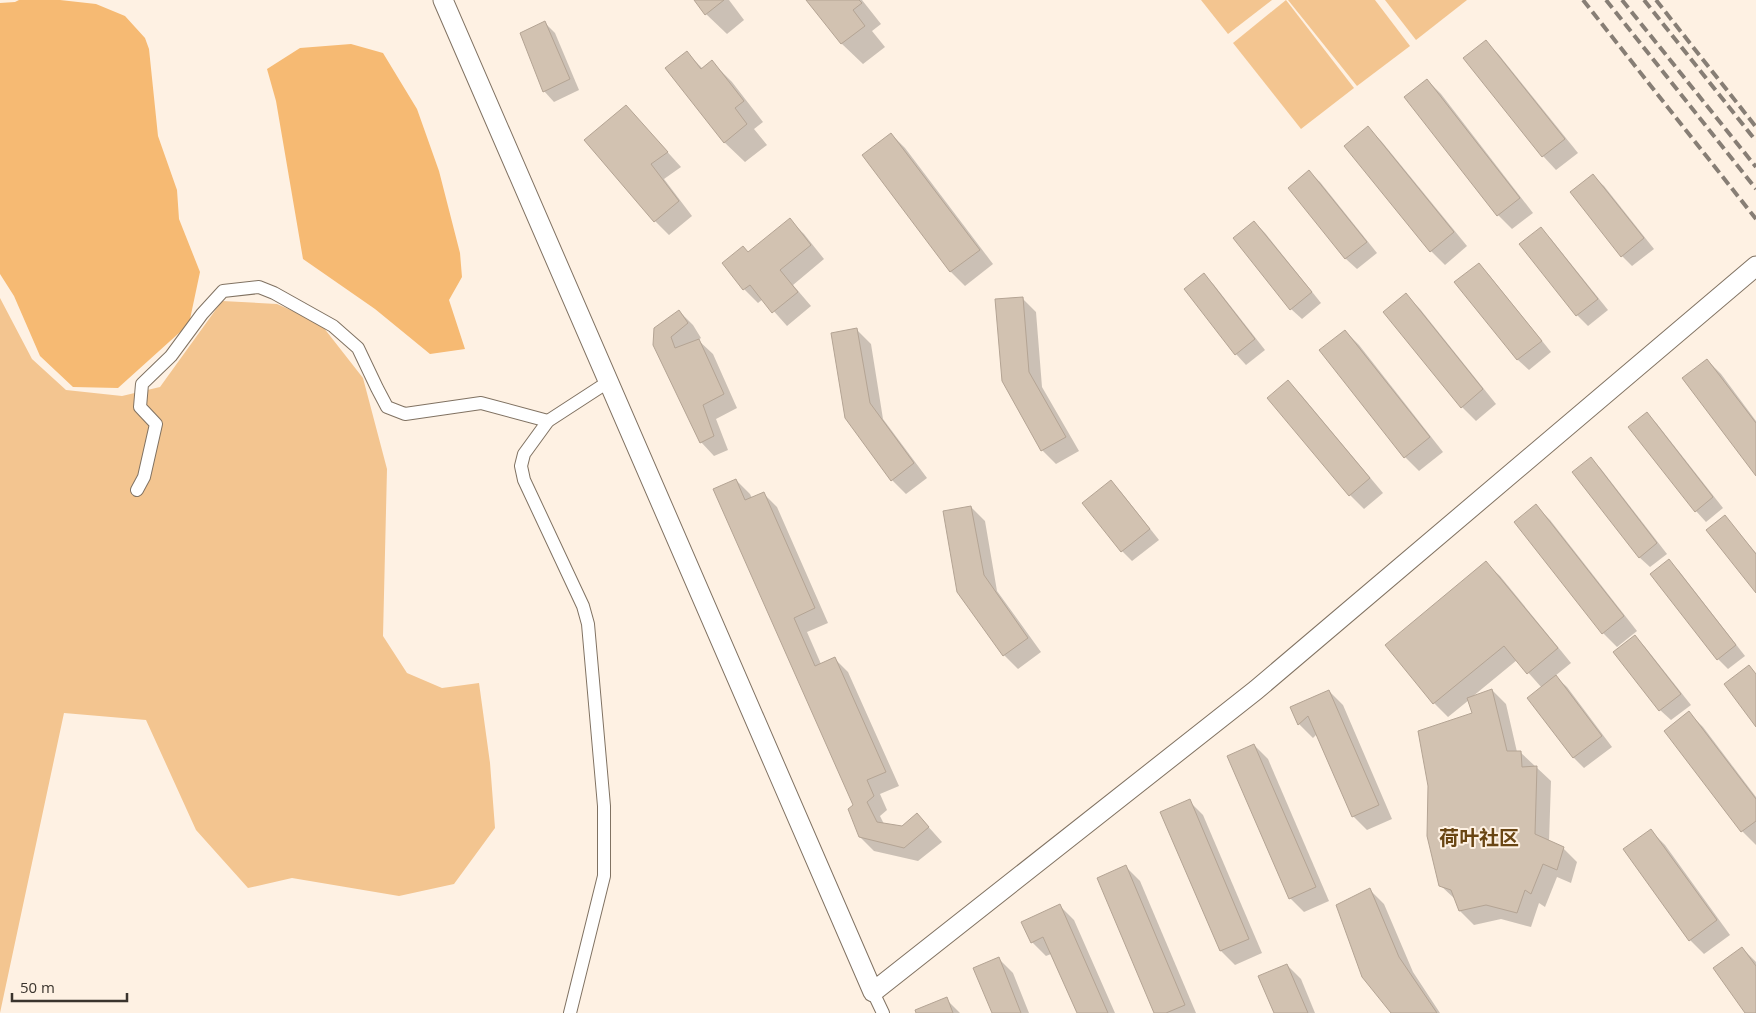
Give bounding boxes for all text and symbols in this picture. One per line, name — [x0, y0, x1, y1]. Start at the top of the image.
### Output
district label: 荷叶社区 — [1439, 824, 1519, 851]
scale bar — [12, 970, 128, 1002]
text: 50 m — [20, 977, 55, 997]

